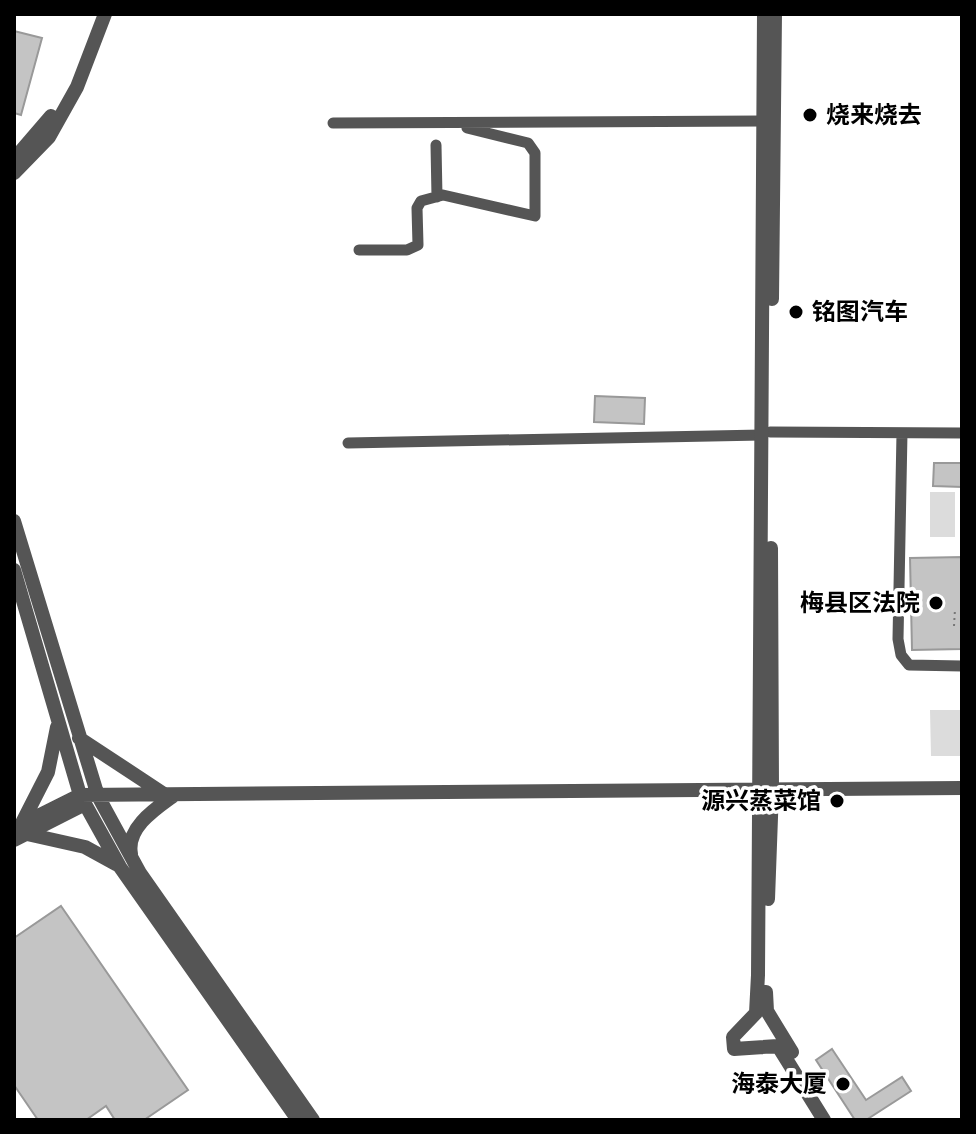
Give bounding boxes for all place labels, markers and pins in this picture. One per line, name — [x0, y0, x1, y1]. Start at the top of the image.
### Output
place label: 烧来烧去 — [826, 101, 922, 129]
marker: 烧来烧去 — [801, 106, 819, 124]
place label: 铭图汽车 — [812, 298, 908, 326]
marker: 铭图汽车 — [787, 303, 805, 321]
place label: 梅县区法院 — [800, 589, 920, 617]
marker: 梅县区法院 — [927, 594, 945, 612]
place label: 源兴蒸菜馆 — [701, 787, 821, 815]
marker: 源兴蒸菜馆 — [828, 792, 846, 810]
place label: 海泰大厦 — [731, 1070, 827, 1098]
marker: 海泰大厦 — [834, 1075, 852, 1093]

